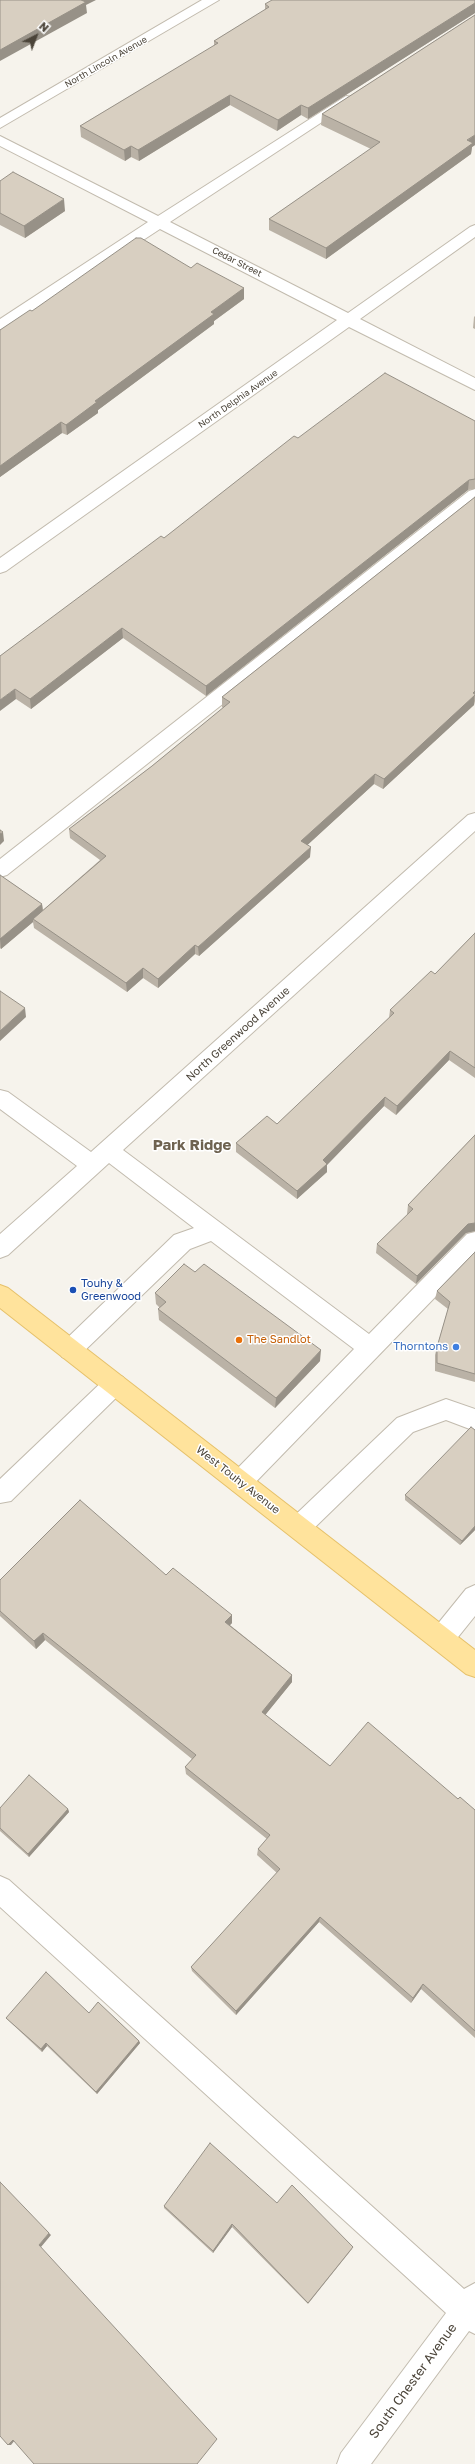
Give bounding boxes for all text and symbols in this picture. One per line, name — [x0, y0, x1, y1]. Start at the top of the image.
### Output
north arrow — [16, 16, 56, 56]
text: N — [37, 19, 52, 34]
street label: North Lincoln Avenue — [63, 34, 149, 90]
street label: Cedar Street — [210, 245, 264, 279]
street label: North Delphia Avenue — [196, 368, 280, 430]
street label: North Greenwood Avenue — [183, 984, 293, 1084]
district label: Park Ridge — [153, 1136, 231, 1154]
place label: Touhy & Greenwood — [81, 1277, 141, 1303]
marker: Touhy & Greenwood — [68, 1285, 78, 1295]
place label: The Sandlot — [247, 1333, 311, 1347]
marker: The Sandlot — [234, 1335, 244, 1345]
place label: Thorntons — [393, 1340, 448, 1354]
marker: Thorntons — [451, 1342, 461, 1352]
street label: West Touhy Avenue — [193, 1443, 283, 1517]
street label: South Chester Avenue — [366, 2320, 460, 2442]

